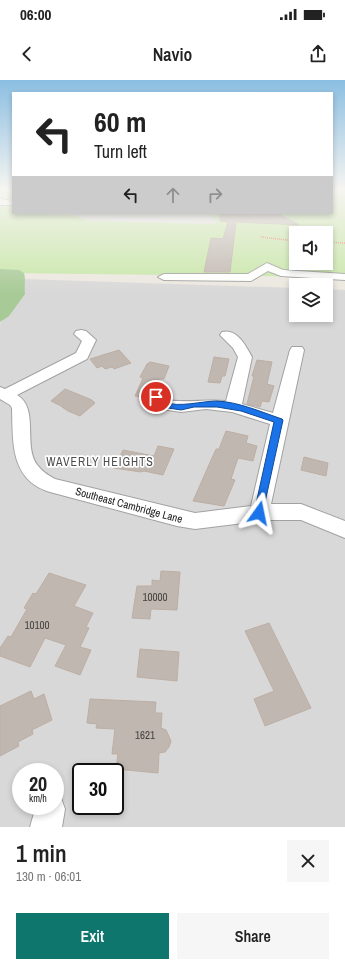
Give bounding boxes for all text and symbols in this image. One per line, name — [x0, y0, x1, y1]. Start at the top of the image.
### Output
text: 06:00 — [20, 4, 51, 25]
text: Navio — [153, 42, 192, 67]
icon: back — [16, 43, 38, 65]
icon: share — [307, 43, 329, 65]
text: 60 m — [94, 103, 146, 141]
icon: left — [28, 108, 80, 160]
text: Turn left — [94, 139, 147, 164]
icon: left — [120, 184, 142, 206]
icon: ahead — [162, 184, 184, 206]
icon: right — [204, 184, 226, 206]
map controls — [289, 226, 333, 322]
button: sound — [289, 226, 333, 270]
button: layers — [289, 278, 333, 322]
pin — [139, 380, 173, 414]
icon: arrive — [145, 386, 167, 408]
district label: WAVERLY HEIGHTS — [46, 454, 154, 470]
street label: Southeast Cambridge Lane — [74, 484, 184, 526]
position arrow — [238, 492, 280, 534]
house number: 10000 — [142, 590, 168, 604]
house number: 10100 — [24, 618, 50, 632]
house number: 1621 — [135, 728, 155, 742]
speed limit sign: 30 — [72, 763, 124, 815]
text: 20 — [29, 770, 47, 797]
text: km/h — [29, 792, 47, 805]
text: 1 min — [16, 837, 67, 869]
button: close — [287, 840, 329, 882]
text: 130 m · 06:01 — [16, 868, 81, 885]
button: Exit — [16, 913, 169, 959]
button: Share — [177, 913, 329, 959]

